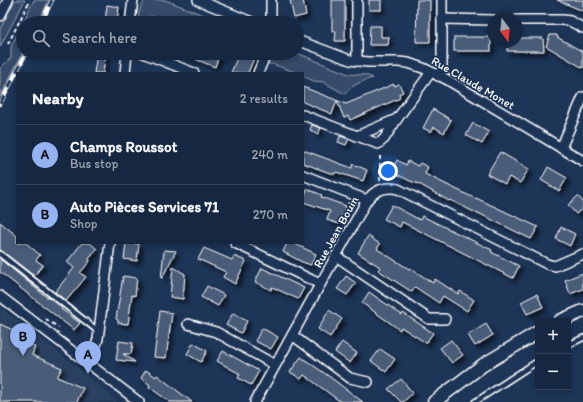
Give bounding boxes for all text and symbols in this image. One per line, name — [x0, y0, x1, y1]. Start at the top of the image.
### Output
north arrow — [487, 12, 523, 48]
search box — [16, 16, 304, 60]
icon: search — [30, 27, 52, 49]
text: Search here — [62, 29, 137, 47]
street label: Rue Claude Monet — [429, 54, 517, 113]
text: Nearby — [32, 88, 84, 108]
text: 2 results — [240, 91, 288, 106]
text: Champs Roussot — [70, 138, 177, 156]
text: A — [41, 147, 49, 162]
text: 240 m — [251, 147, 288, 162]
text: Bus stop — [70, 156, 118, 171]
your location — [378, 161, 398, 181]
street label: Rue Jean Bouin — [311, 193, 362, 270]
text: Auto Pièces Services 71 — [70, 198, 219, 216]
text: B — [41, 207, 49, 222]
text: 270 m — [253, 207, 288, 222]
text: Shop — [70, 216, 97, 231]
map controls — [535, 318, 571, 390]
button: + — [535, 318, 571, 354]
pin: B — [10, 323, 36, 356]
pin: A — [75, 341, 101, 374]
button: − — [535, 354, 571, 390]

